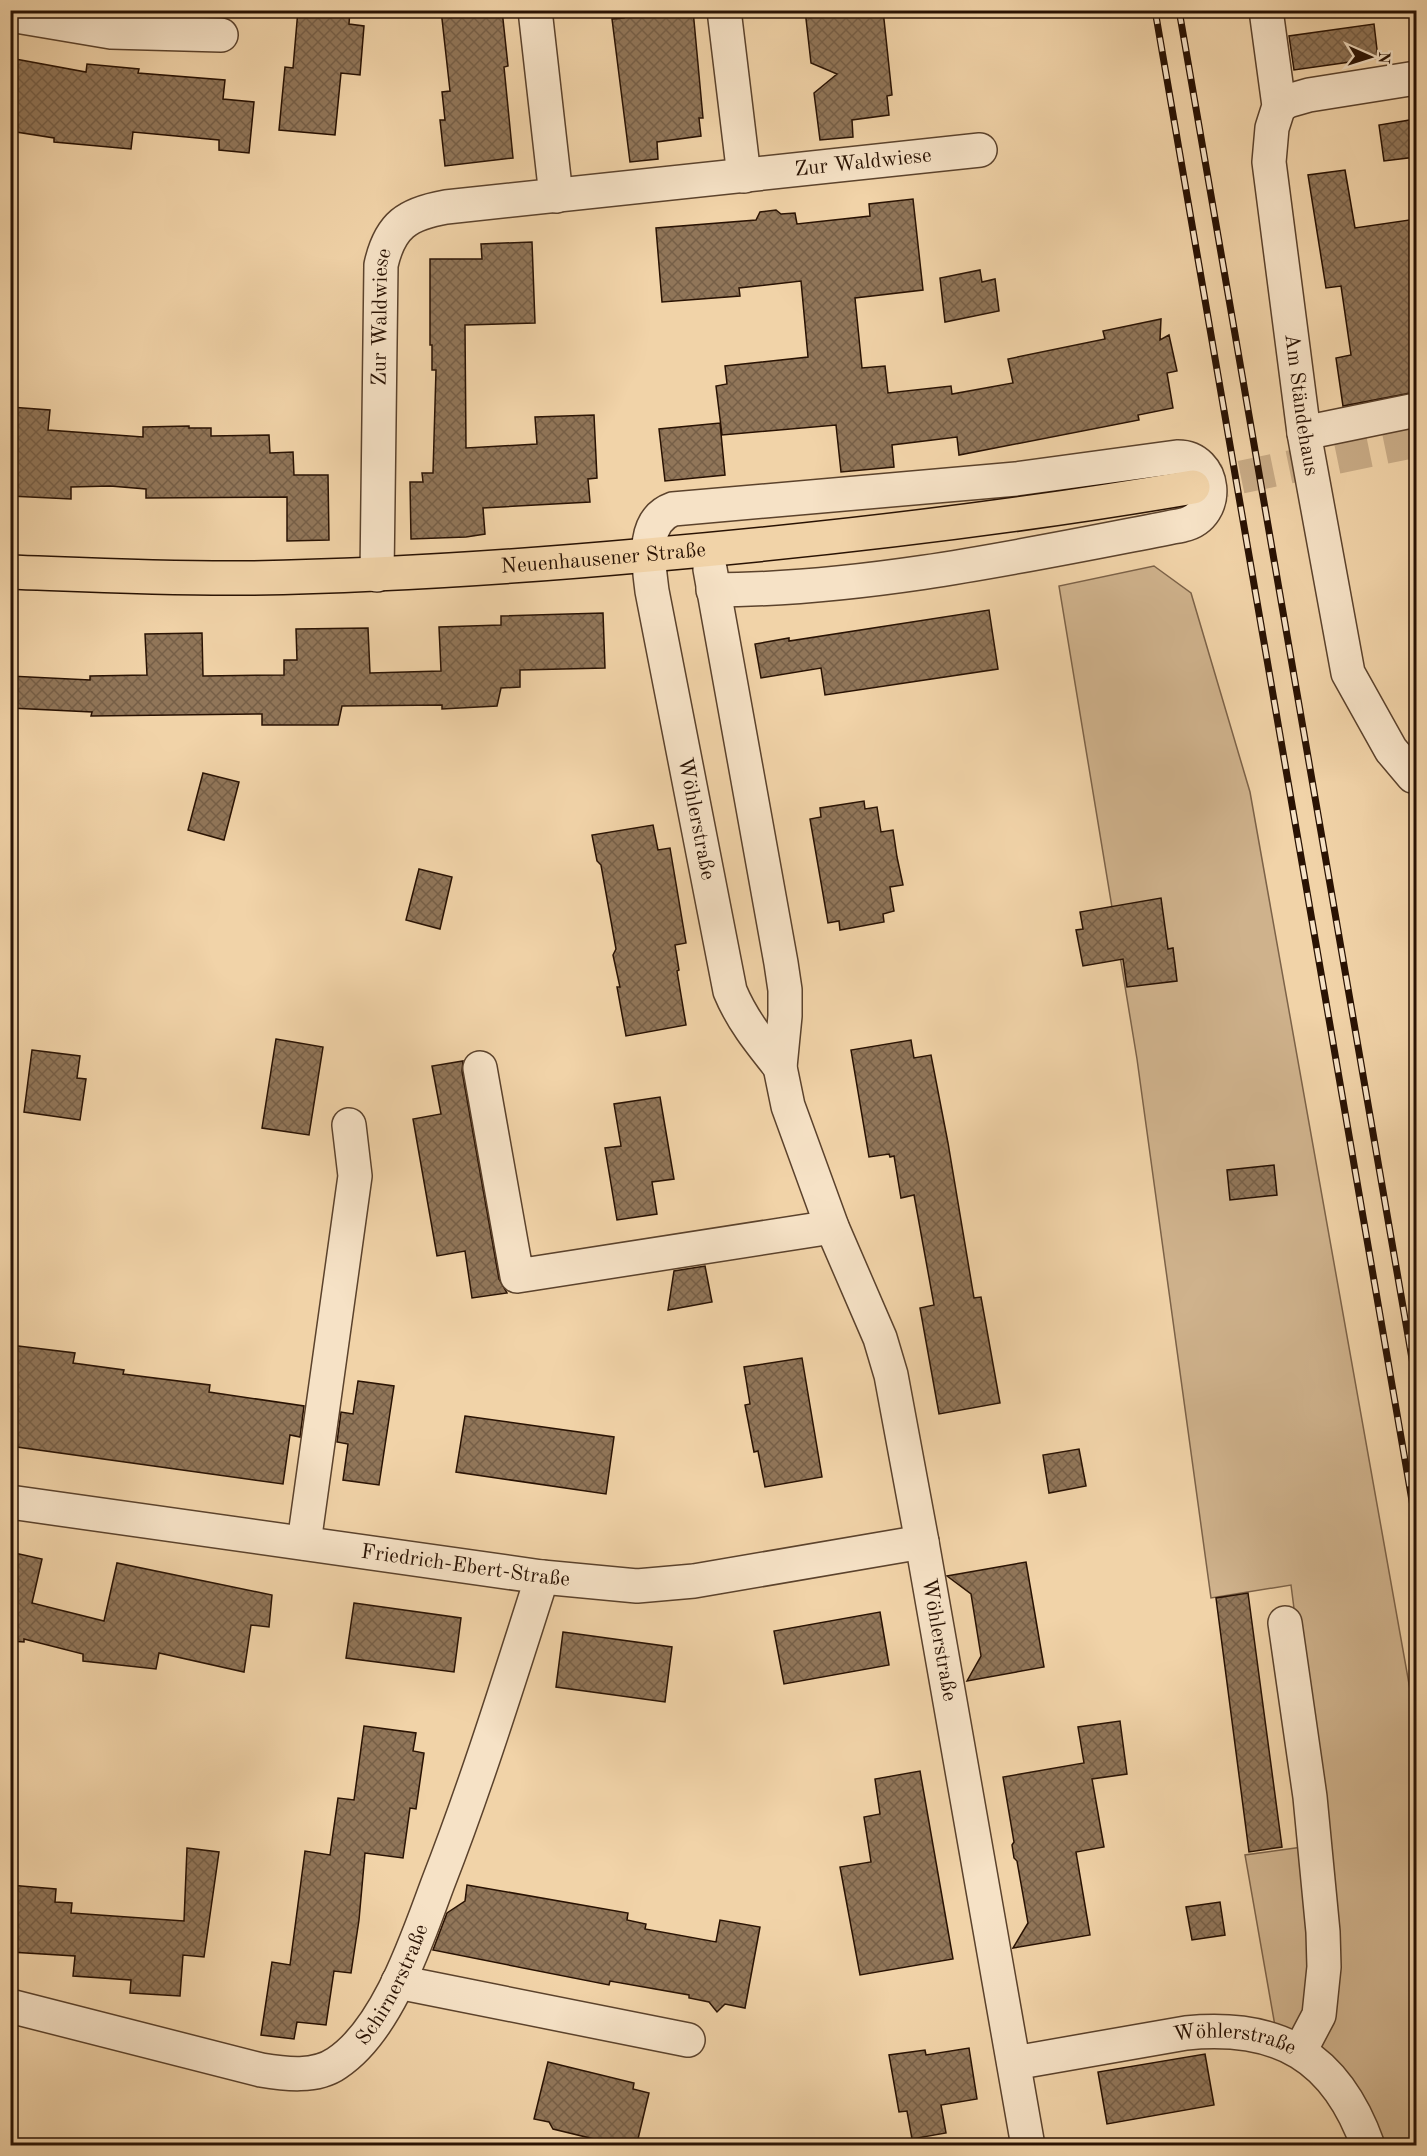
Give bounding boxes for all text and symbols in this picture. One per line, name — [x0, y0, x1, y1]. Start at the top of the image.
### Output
north arrow — [1340, 27, 1400, 87]
text: N — [1375, 51, 1391, 65]
street label: Zur Waldwiese — [793, 145, 933, 180]
street label: Zur Waldwiese — [369, 246, 396, 386]
street label: Am Ständehaus — [1281, 332, 1322, 478]
street label: Neuenhausener Straße — [500, 539, 707, 577]
street label: Wöhlerstraße — [674, 756, 719, 882]
street label: Friedrich-Ebert-Straße — [360, 1541, 571, 1590]
street label: Wöhlerstraße — [918, 1577, 960, 1703]
street label: Schirnerstraße — [352, 1921, 432, 2049]
street label: Wöhlerstraße — [1172, 2021, 1299, 2059]

